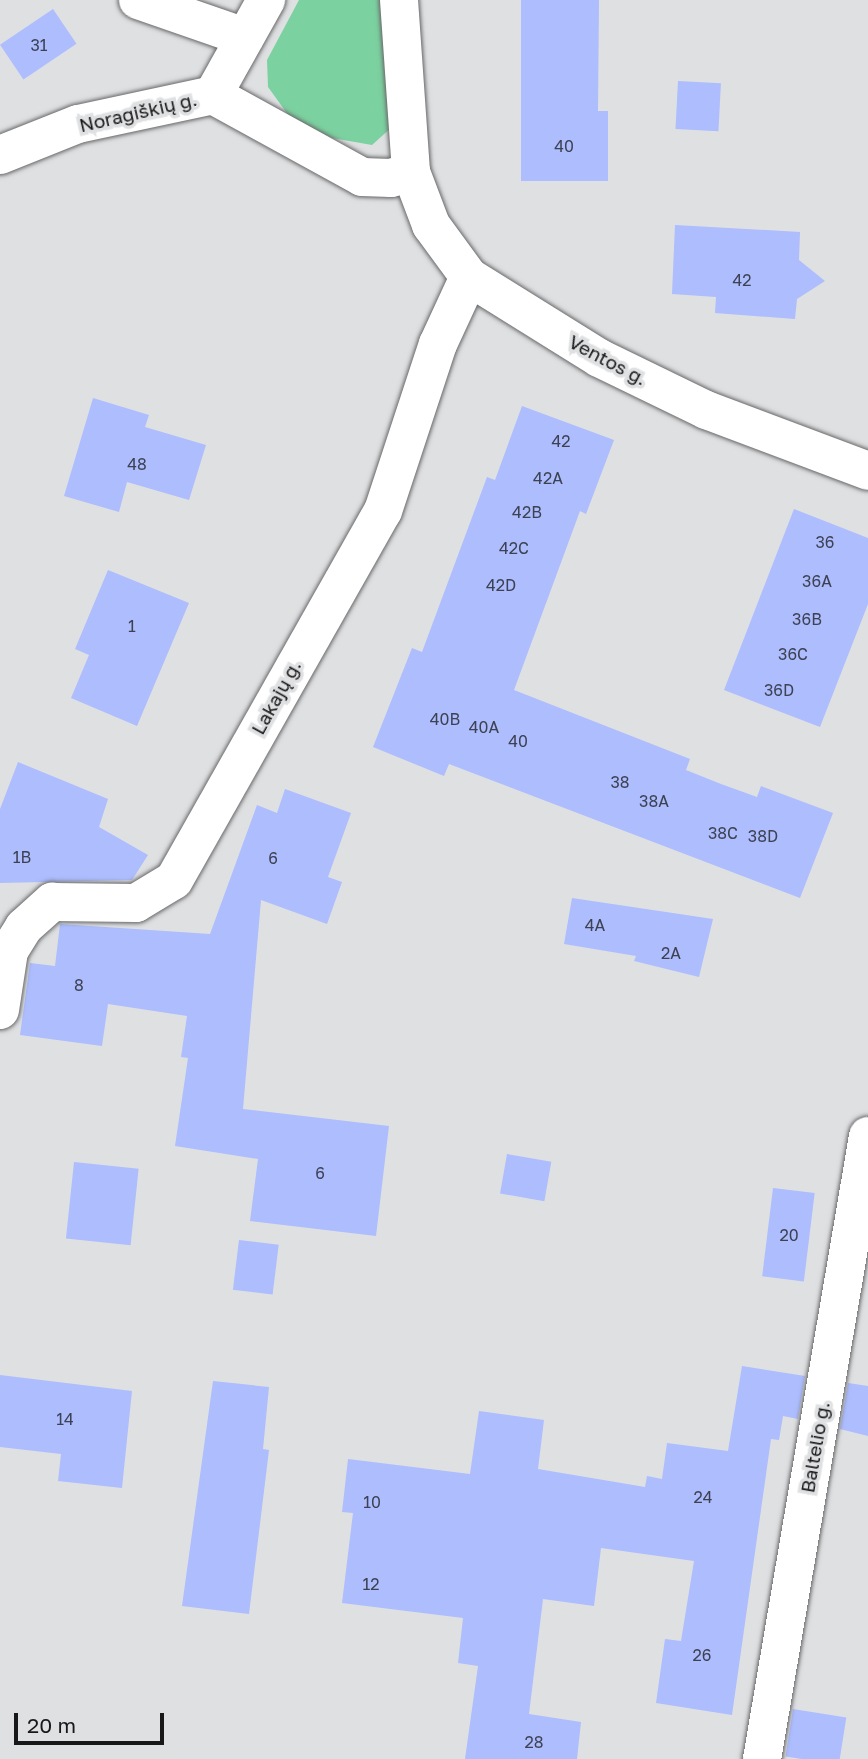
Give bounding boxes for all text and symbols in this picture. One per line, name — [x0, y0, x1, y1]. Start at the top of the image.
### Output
house number: 31 — [30, 35, 48, 55]
street label: Noragiškių g. — [77, 87, 199, 137]
house number: 40 — [554, 136, 574, 156]
house number: 42 — [732, 270, 752, 290]
street label: Ventos g. — [565, 330, 651, 390]
house number: 42 — [551, 431, 571, 451]
house number: 48 — [127, 454, 147, 474]
house number: 42A — [533, 468, 563, 488]
house number: 42B — [512, 502, 542, 522]
house number: 36 — [815, 532, 835, 552]
house number: 42C — [499, 538, 529, 558]
house number: 36A — [802, 571, 832, 591]
house number: 42D — [486, 575, 516, 595]
house number: 36B — [792, 609, 822, 629]
house number: 1 — [128, 616, 136, 636]
house number: 36C — [778, 644, 808, 664]
street label: Lakajų g. — [246, 656, 306, 738]
house number: 36D — [764, 680, 794, 700]
house number: 40B — [430, 709, 460, 729]
house number: 40A — [469, 717, 499, 737]
house number: 40 — [508, 731, 528, 751]
house number: 38 — [610, 772, 630, 792]
house number: 38A — [639, 791, 669, 811]
house number: 38C — [708, 823, 738, 843]
house number: 38D — [748, 826, 778, 846]
house number: 1B — [13, 847, 31, 867]
house number: 6 — [268, 848, 278, 868]
house number: 4A — [585, 915, 605, 935]
house number: 2A — [661, 943, 681, 963]
house number: 8 — [74, 975, 84, 995]
house number: 6 — [315, 1163, 325, 1183]
house number: 20 — [779, 1225, 799, 1245]
street label: Baltelio g. — [796, 1399, 834, 1495]
house number: 14 — [56, 1409, 74, 1429]
house number: 24 — [693, 1487, 713, 1507]
house number: 10 — [363, 1492, 381, 1512]
house number: 12 — [362, 1574, 380, 1594]
house number: 26 — [693, 1645, 711, 1665]
scale bar — [18, 1700, 168, 1744]
text: 20 m — [27, 1712, 76, 1738]
house number: 28 — [524, 1732, 544, 1752]

